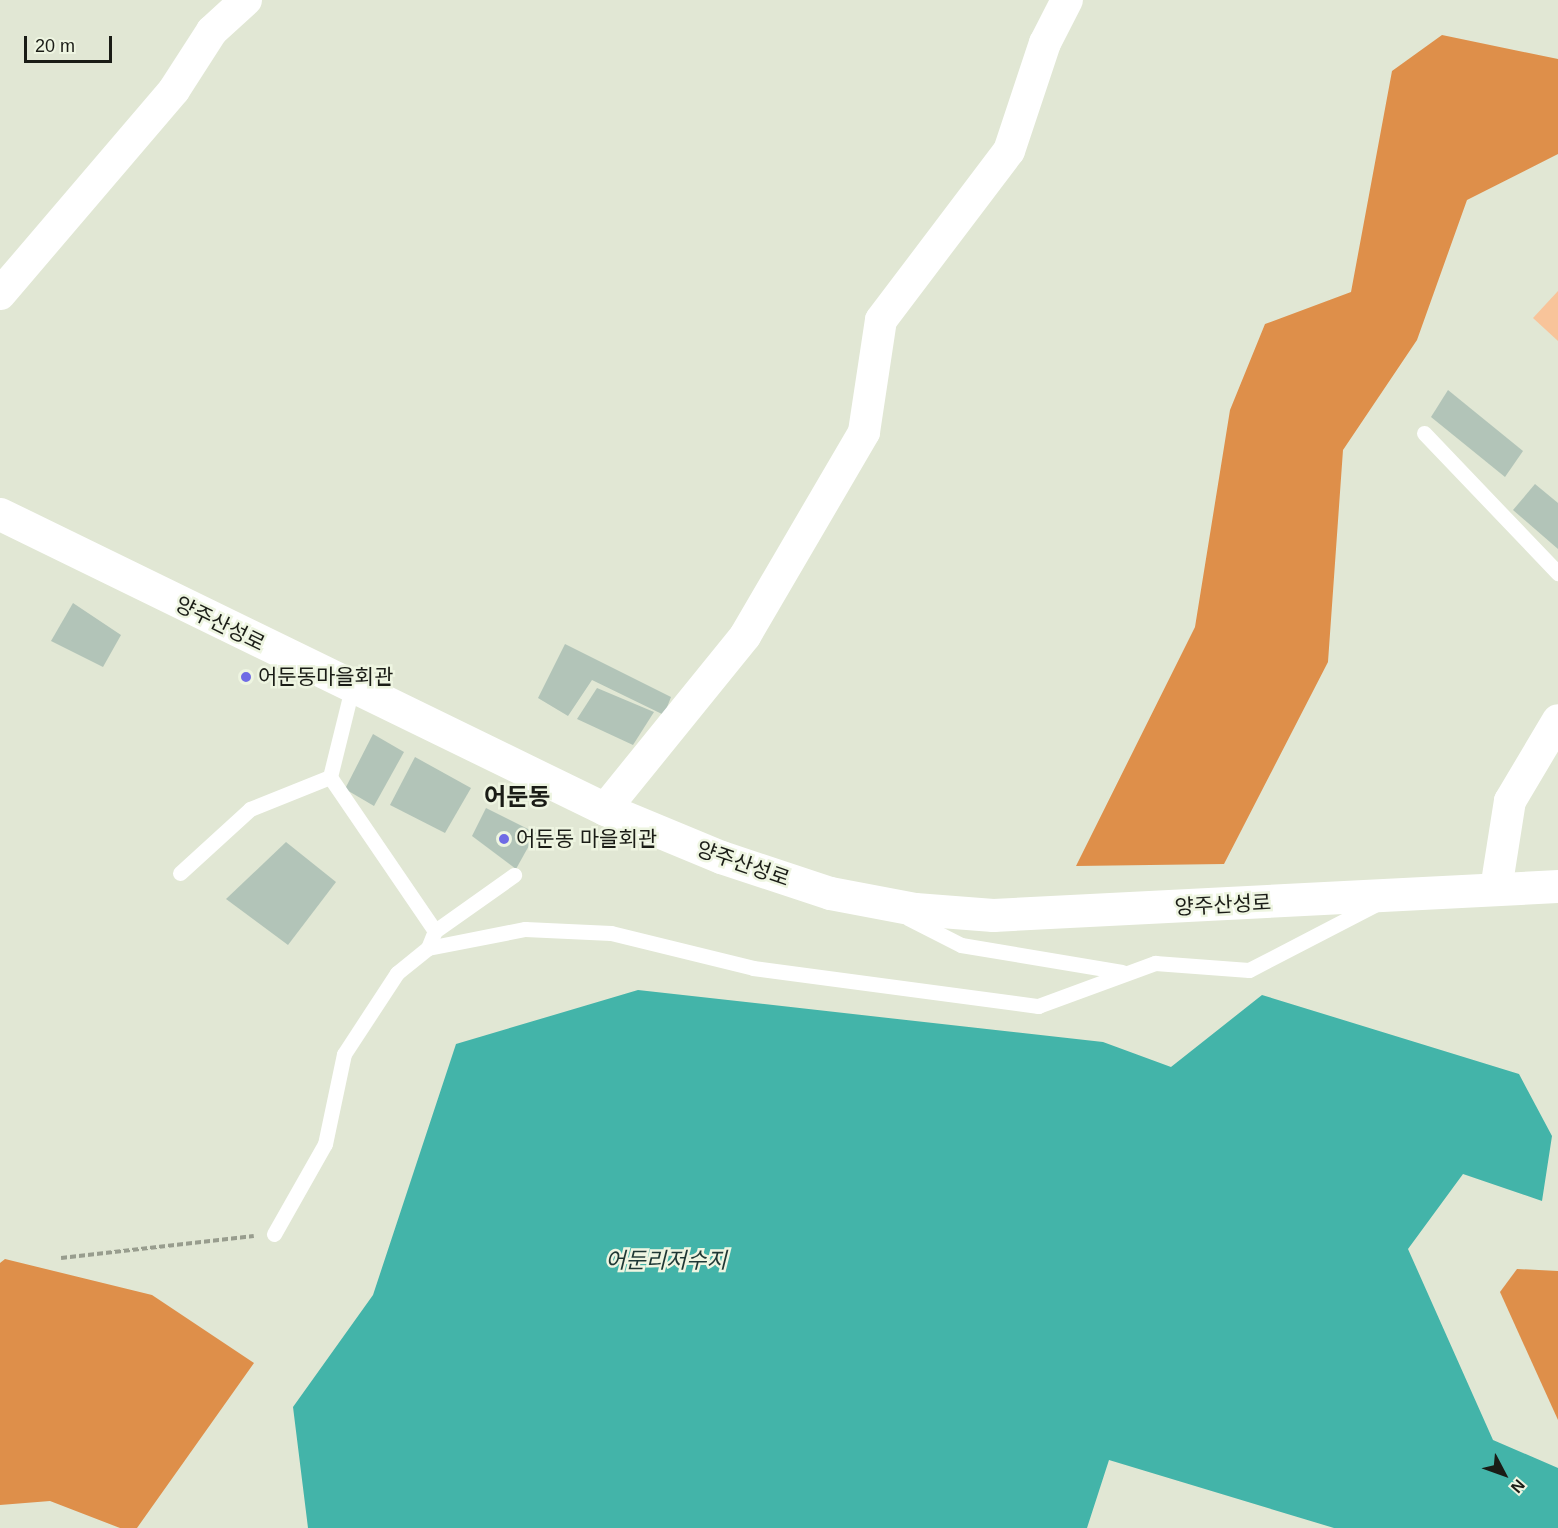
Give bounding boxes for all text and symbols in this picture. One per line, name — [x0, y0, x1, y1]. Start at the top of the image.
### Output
scale bar — [27, 24, 116, 62]
text: 20 m — [35, 36, 75, 56]
street label: 양주산성로 — [171, 592, 269, 656]
place label: 어둔동마을회관 — [258, 664, 393, 690]
marker: 어둔동마을회관 — [239, 670, 253, 684]
district label: 어둔동 — [484, 783, 550, 811]
place label: 어둔동 마을회관 — [516, 826, 657, 852]
marker: 어둔동 마을회관 — [497, 832, 511, 846]
street label: 양주산성로 — [693, 836, 793, 892]
street label: 양주산성로 — [1174, 890, 1272, 920]
water label: 어둔리저수지 — [605, 1248, 727, 1274]
north arrow — [1474, 1444, 1534, 1504]
text: N — [1508, 1476, 1528, 1496]

